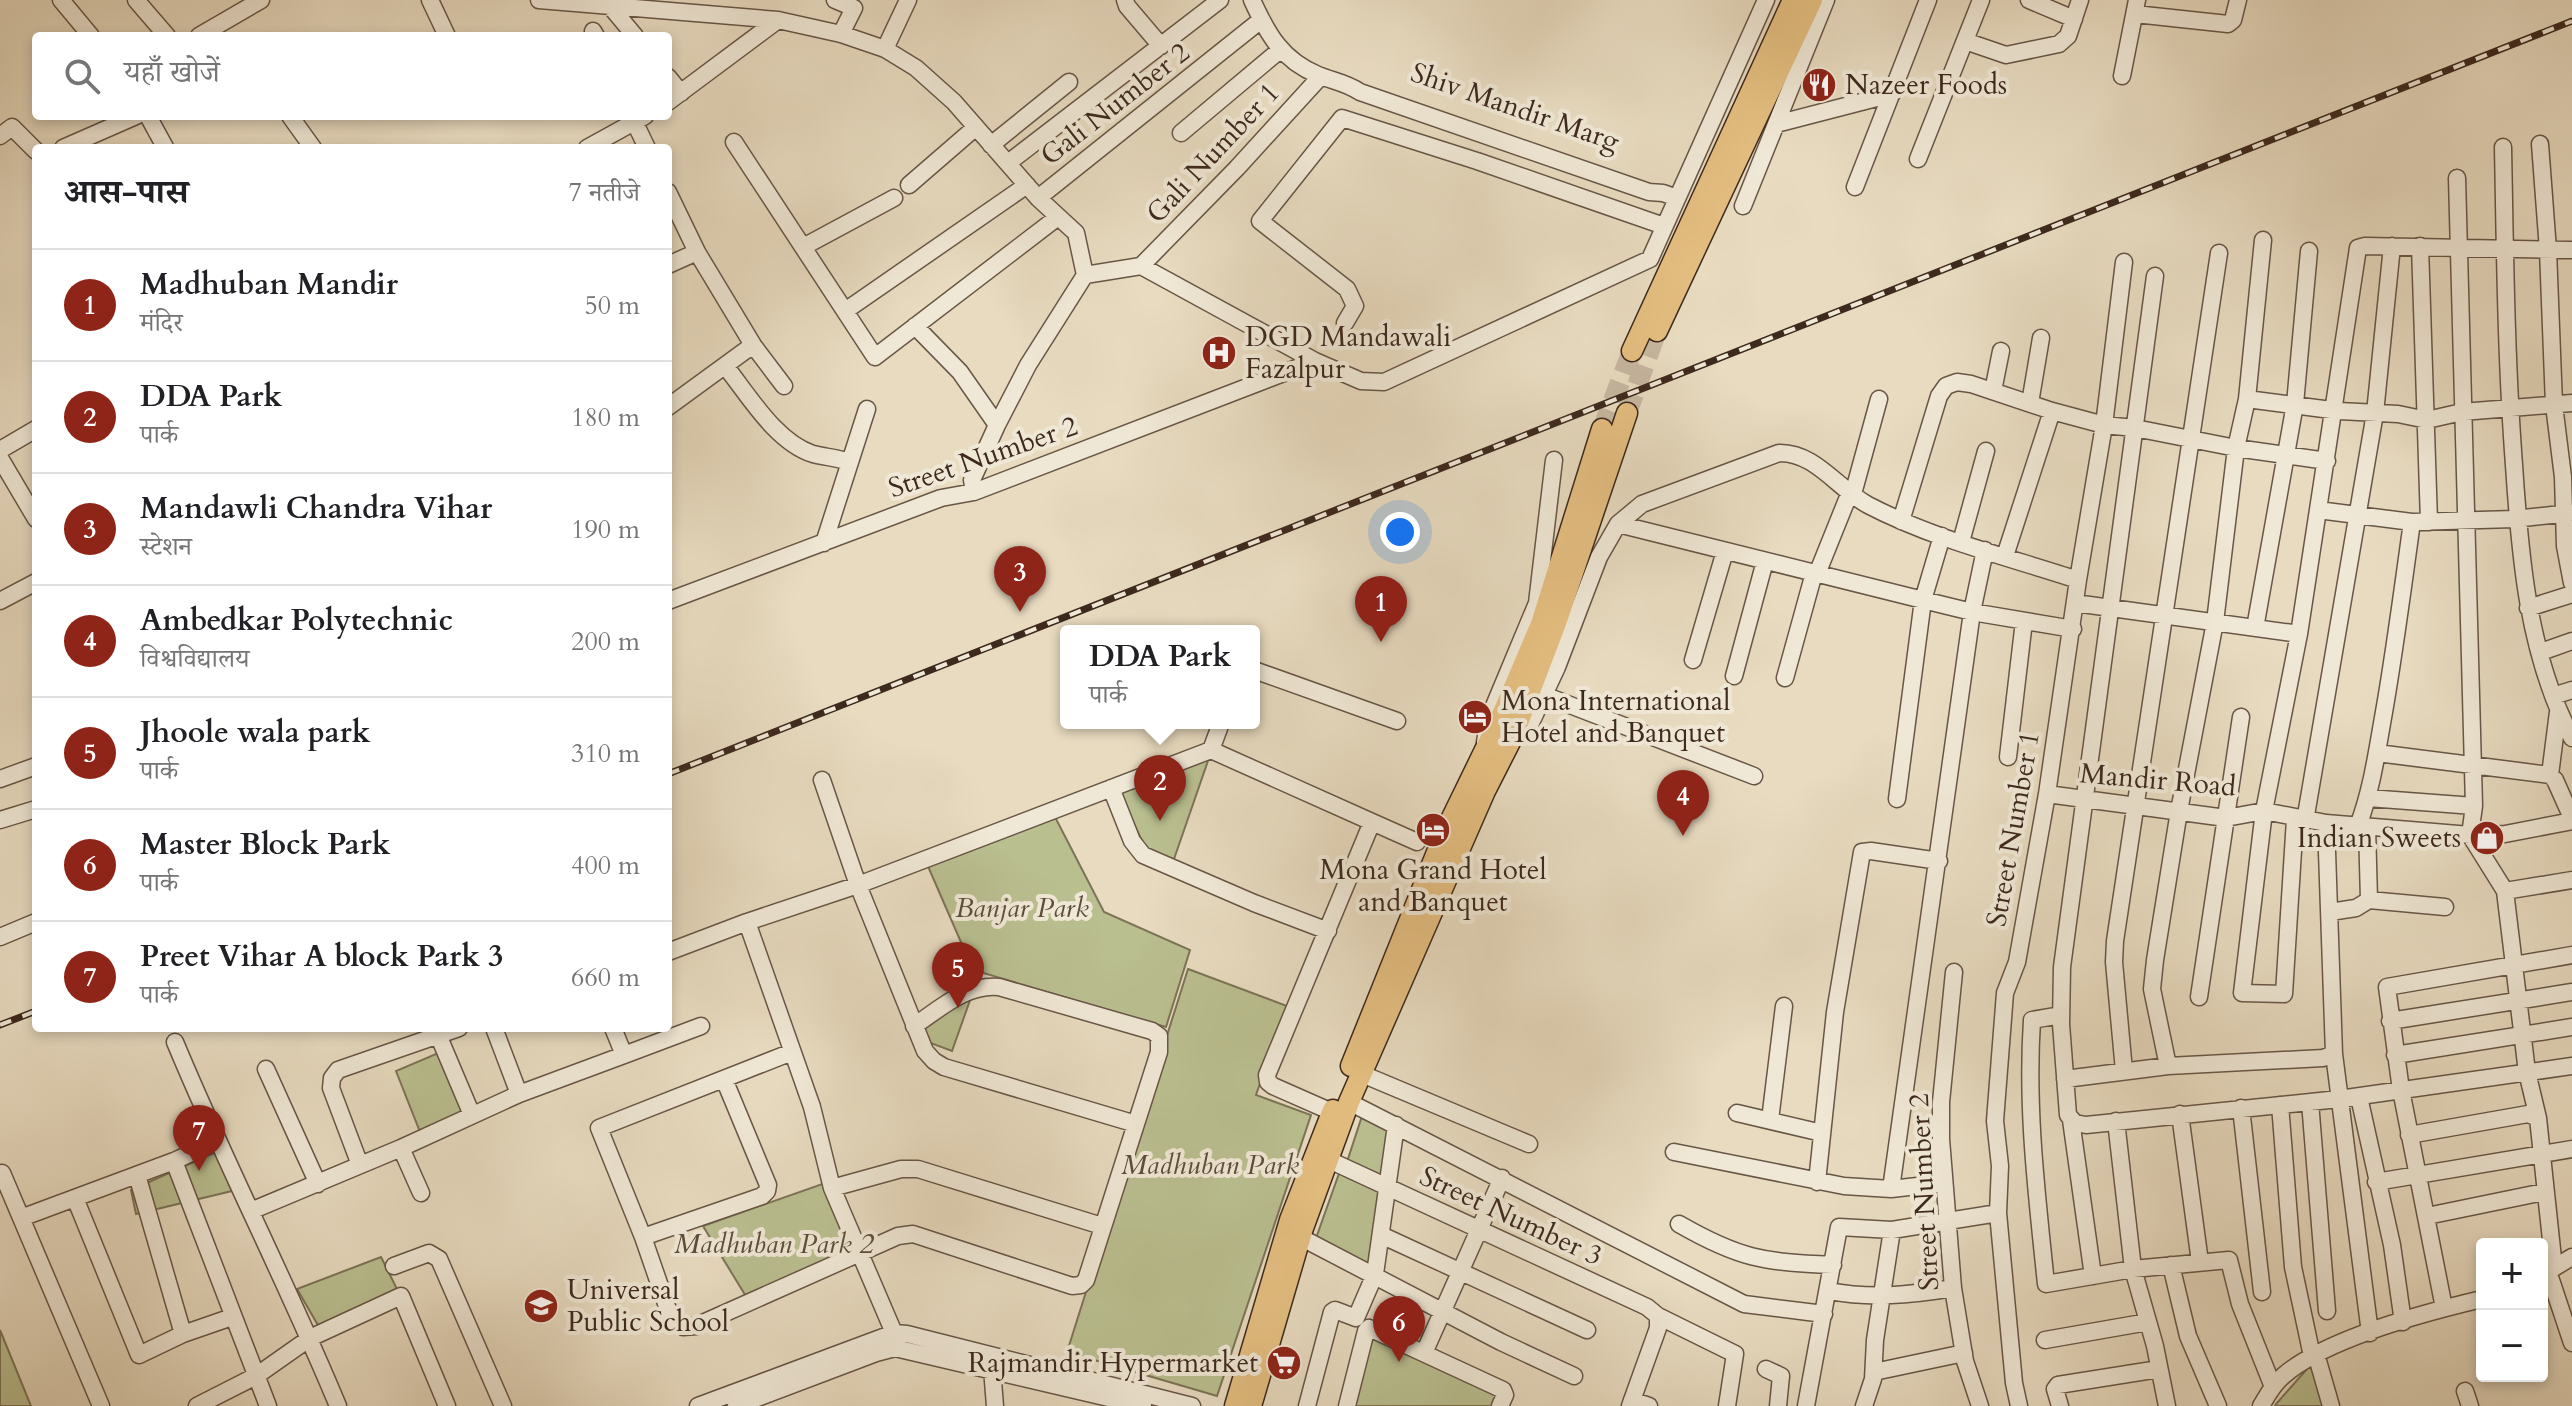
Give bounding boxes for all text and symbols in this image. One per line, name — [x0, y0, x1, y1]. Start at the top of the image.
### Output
search box — [32, 32, 672, 120]
street label: Gali Number 2 — [1033, 34, 1197, 174]
text: यहाँ खोजें — [124, 52, 220, 93]
icon: search — [60, 54, 104, 98]
street label: Shiv Mandir Marg — [1406, 54, 1625, 161]
restaurant icon: Nazeer Foods — [1800, 66, 1838, 104]
place label: Nazeer Foods — [1845, 66, 2007, 104]
street label: Gali Number 1 — [1138, 74, 1288, 232]
text: आस-पास — [64, 169, 188, 215]
text: 7 नतीजे — [569, 175, 640, 210]
text: Madhuban Mandir — [140, 264, 398, 305]
text: 1 — [83, 288, 97, 323]
text: 50 m — [584, 288, 640, 323]
text: मंदिर — [140, 305, 183, 340]
place label: DGD Mandawali Fazalpur — [1245, 318, 1451, 388]
hospital icon: DGD Mandawali Fazalpur — [1200, 334, 1238, 372]
text: DDA Park — [140, 376, 282, 417]
text: 2 — [83, 400, 97, 435]
text: 180 m — [571, 400, 640, 435]
street label: Street Number 2 — [883, 407, 1083, 507]
text: पार्क — [140, 417, 178, 452]
text: Mandawli Chandra Vihar — [140, 488, 492, 529]
text: 3 — [83, 512, 97, 547]
text: 190 m — [571, 512, 640, 547]
your location — [1380, 512, 1420, 552]
text: स्टेशन — [140, 529, 192, 564]
pin: 3 — [994, 546, 1046, 612]
pin: 1 — [1355, 576, 1407, 642]
text: Ambedkar Polytechnic — [140, 600, 453, 641]
text: 4 — [83, 624, 97, 659]
text: 200 m — [571, 624, 640, 659]
popup — [1060, 625, 1260, 729]
text: DDA Park — [1089, 636, 1231, 677]
text: विश्वविद्यालय — [140, 641, 249, 676]
text: पार्क — [1089, 677, 1127, 712]
place label: Mona International Hotel and Banquet — [1501, 682, 1730, 752]
hotel icon: Mona International Hotel and Banquet — [1456, 698, 1494, 736]
text: Jhoole wala park — [140, 712, 371, 753]
street label: Street Number 1 — [1977, 728, 2049, 930]
text: 5 — [83, 736, 97, 771]
text: 310 m — [571, 736, 640, 771]
text: पार्क — [140, 753, 178, 788]
street label: Mandir Road — [2078, 754, 2238, 806]
pin: 2 — [1134, 755, 1186, 821]
pin: 4 — [1657, 770, 1709, 836]
hotel icon: Mona Grand Hotel and Banquet — [1414, 811, 1452, 849]
place label: Indian Sweets — [2297, 819, 2461, 857]
shop icon: Indian Sweets — [2468, 819, 2506, 857]
text: Master Block Park — [140, 824, 391, 865]
text: 6 — [83, 848, 97, 883]
text: 400 m — [571, 848, 640, 883]
place label: Mona Grand Hotel and Banquet — [1319, 851, 1547, 921]
text: पार्क — [140, 865, 178, 900]
park label: Banjar Park — [955, 889, 1089, 927]
text: Preet Vihar A block Park 3 — [140, 936, 503, 977]
pin: 5 — [932, 942, 984, 1008]
text: 7 — [83, 960, 97, 995]
text: 660 m — [571, 960, 640, 995]
text: पार्क — [140, 977, 178, 1012]
street label: Street Number 2 — [1900, 1092, 1948, 1292]
pin: 7 — [173, 1105, 225, 1171]
park label: Madhuban Park — [1121, 1146, 1299, 1184]
street label: Street Number 3 — [1413, 1157, 1609, 1275]
park label: Madhuban Park 2 — [674, 1225, 875, 1263]
map controls — [2476, 1238, 2548, 1382]
button: + — [2476, 1238, 2548, 1310]
place label: Universal Public School — [567, 1271, 729, 1341]
school or university icon: Universal Public School — [522, 1287, 560, 1325]
pin: 6 — [1373, 1296, 1425, 1362]
button: − — [2476, 1310, 2548, 1382]
place label: Rajmandir Hypermarket — [968, 1344, 1258, 1382]
supermarket icon: Rajmandir Hypermarket — [1265, 1344, 1303, 1382]

